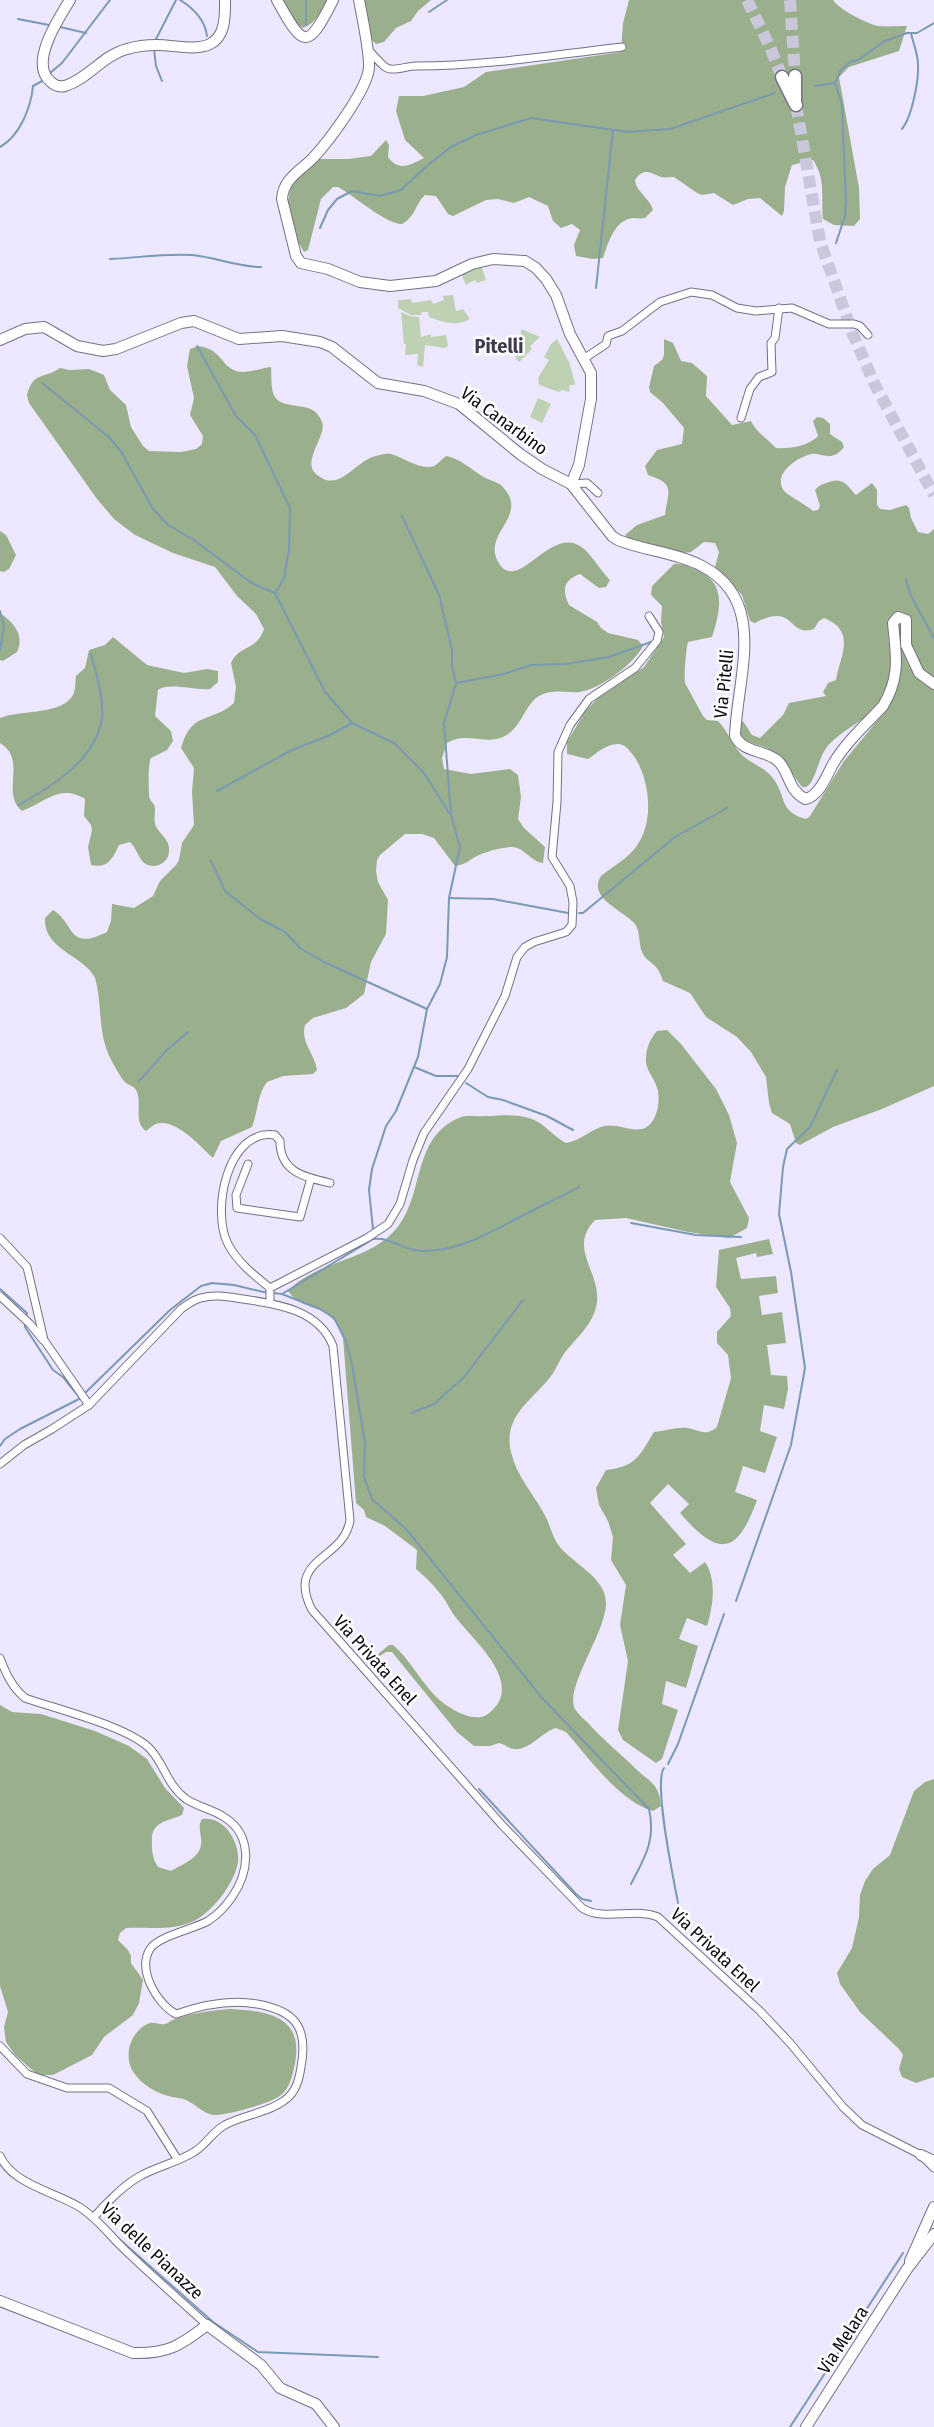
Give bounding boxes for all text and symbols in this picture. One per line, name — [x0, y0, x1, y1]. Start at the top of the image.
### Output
district label: Pitelli — [475, 334, 523, 358]
street label: Via Canarbino — [456, 382, 552, 460]
street label: Via Pitelli — [709, 648, 739, 720]
street label: Via Privata Enel — [329, 1611, 421, 1710]
street label: Via Privata Enel — [666, 1903, 764, 1997]
street label: Via delle Pianazze — [96, 2198, 208, 2304]
street label: Via Melara — [813, 2302, 873, 2378]

